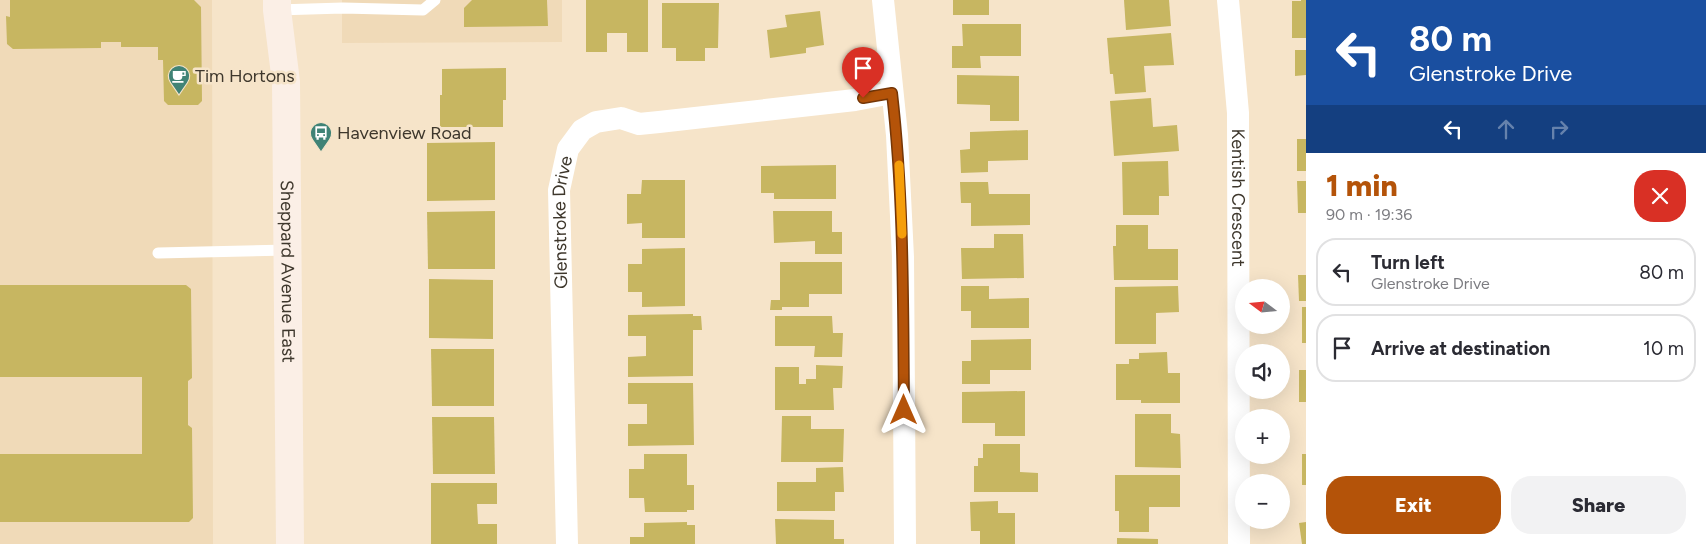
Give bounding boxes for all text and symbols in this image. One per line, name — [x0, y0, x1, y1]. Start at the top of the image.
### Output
text: 80 m — [1409, 18, 1492, 60]
icon: left — [1326, 20, 1391, 85]
pin — [842, 47, 884, 98]
icon: arrive — [849, 54, 877, 82]
text: Glenstroke Drive — [1409, 60, 1572, 87]
cafe icon: Tim Hortons — [167, 64, 191, 95]
place label: Tim Hortons — [195, 65, 295, 87]
icon: left — [1439, 115, 1467, 143]
icon: ahead — [1492, 115, 1520, 143]
icon: right — [1545, 115, 1573, 143]
bus stop icon: Havenview Road — [309, 121, 333, 152]
place label: Havenview Road — [337, 122, 472, 144]
street label: Kentish Crescent — [1227, 128, 1249, 267]
street label: Glenstroke Drive — [548, 153, 577, 289]
text: 1 min — [1326, 167, 1398, 204]
button: close — [1634, 170, 1686, 222]
street label: Sheppard Avenue East — [276, 180, 299, 363]
text: 90 m · 19:36 — [1326, 205, 1412, 224]
text: Turn left — [1371, 251, 1445, 274]
icon: left — [1328, 258, 1356, 286]
text: 80 m — [1639, 261, 1684, 284]
text: Glenstroke Drive — [1371, 274, 1490, 293]
north arrow — [1235, 279, 1290, 334]
map controls — [1235, 279, 1290, 529]
icon: arrive — [1328, 334, 1356, 362]
text: Arrive at destination — [1371, 337, 1550, 360]
text: 10 m — [1643, 337, 1684, 360]
button: sound — [1235, 344, 1290, 399]
position arrow — [877, 383, 929, 435]
button: + — [1235, 409, 1290, 464]
button: − — [1235, 474, 1290, 529]
button: Exit — [1326, 476, 1501, 534]
button: Share — [1511, 476, 1686, 534]

